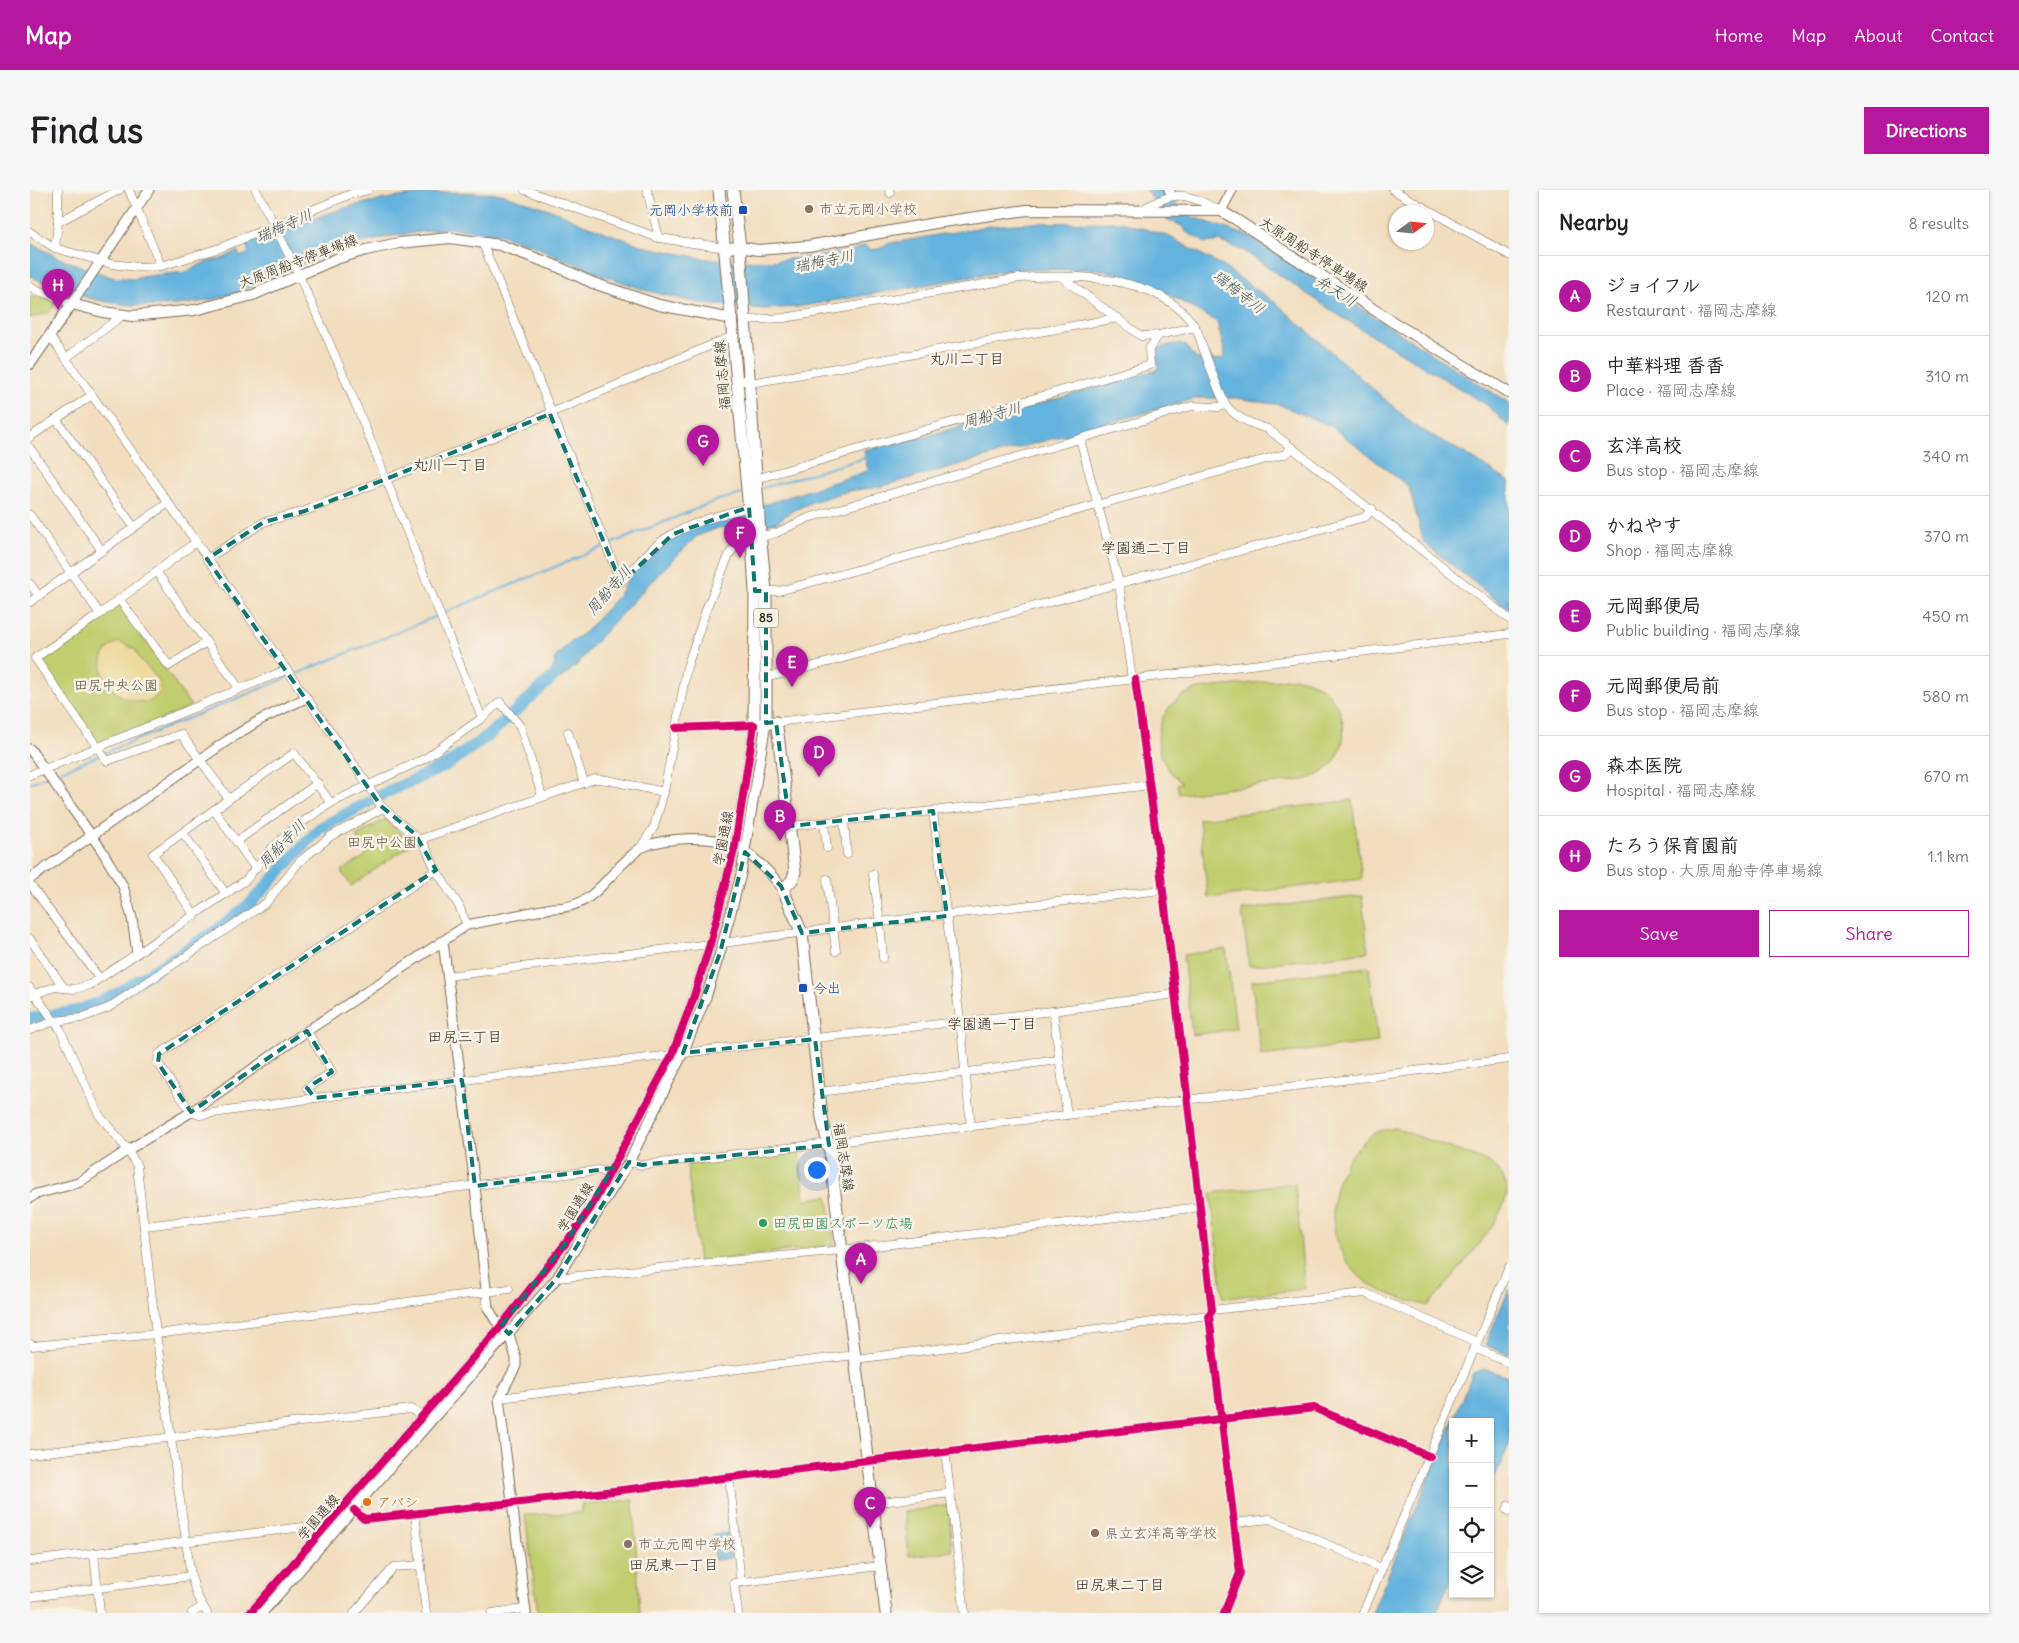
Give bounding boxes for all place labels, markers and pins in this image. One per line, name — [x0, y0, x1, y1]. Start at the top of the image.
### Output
place label: 市立元岡小学校 — [819, 200, 917, 218]
place label: 元岡小学校前 — [649, 201, 733, 219]
marker: 市立元岡小学校 — [803, 203, 815, 215]
marker: 元岡小学校前 — [737, 204, 749, 216]
pin: H — [42, 269, 74, 310]
pin: G — [687, 425, 719, 466]
pin: F — [724, 517, 756, 558]
pin: E — [776, 646, 808, 687]
pin: D — [803, 736, 835, 777]
pin: B — [764, 800, 796, 841]
place label: 今出 — [813, 979, 841, 997]
marker: 今出 — [797, 982, 809, 994]
place label: 田尻田園スポーツ広場 — [773, 1214, 913, 1232]
marker: 田尻田園スポーツ広場 — [757, 1217, 769, 1229]
pin: A — [845, 1243, 877, 1284]
pin: C — [854, 1487, 886, 1528]
place label: アバシ — [377, 1493, 418, 1511]
marker: アバシ — [361, 1496, 373, 1508]
place label: 県立玄洋高等学校 — [1105, 1524, 1217, 1542]
marker: 県立玄洋高等学校 — [1089, 1527, 1101, 1539]
place label: 市立元岡中学校 — [638, 1535, 736, 1553]
marker: 市立元岡中学校 — [622, 1538, 634, 1550]

